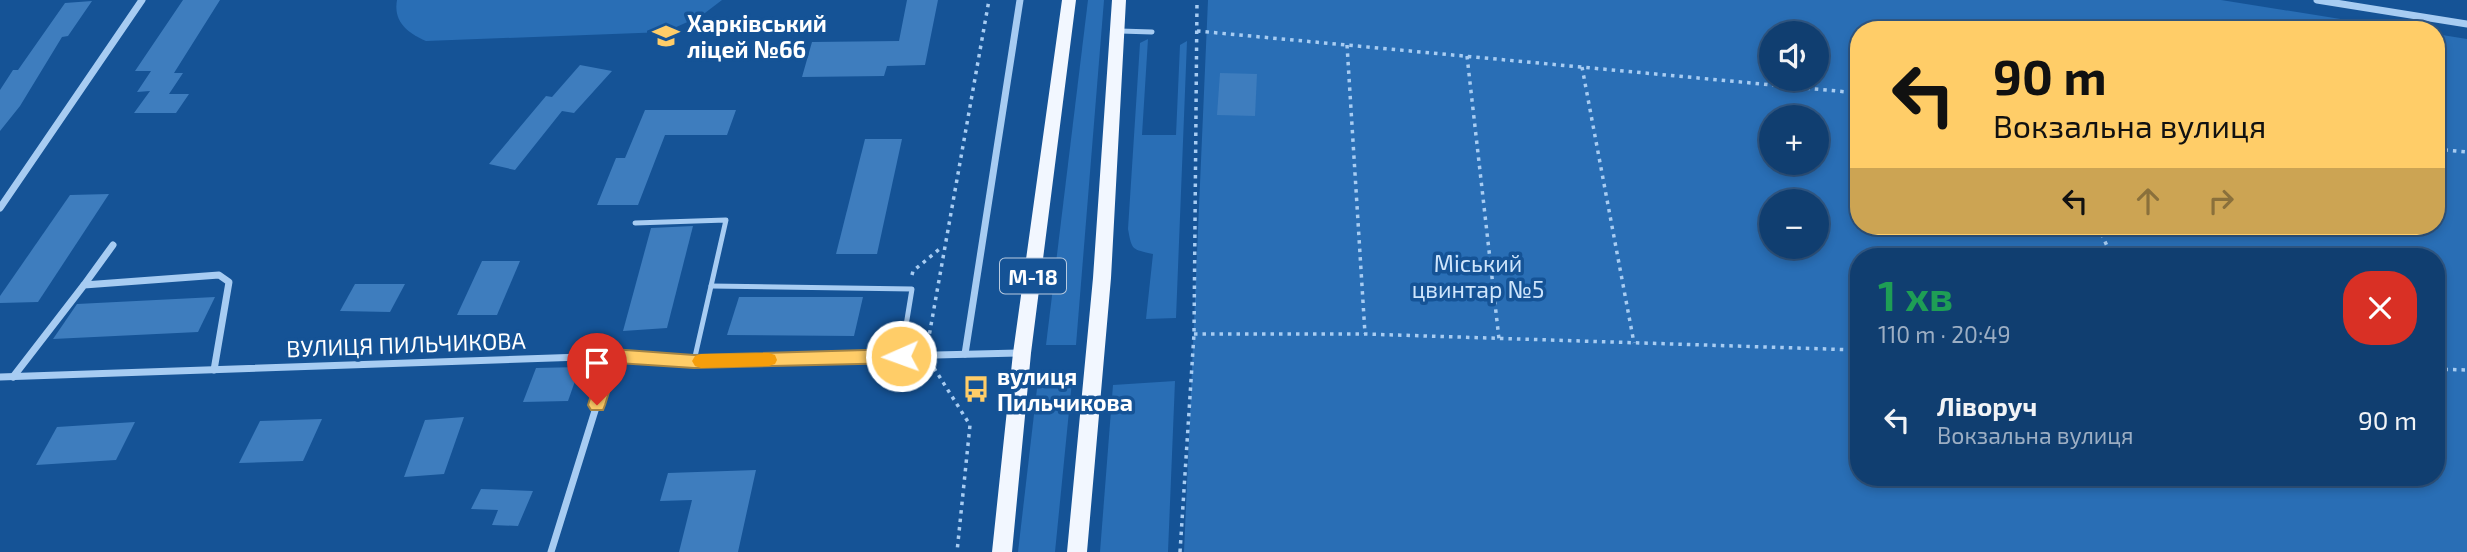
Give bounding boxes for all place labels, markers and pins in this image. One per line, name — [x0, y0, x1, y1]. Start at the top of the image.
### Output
place label: Харківський ліцей №66 — [687, 9, 827, 63]
school or university icon: Харківський ліцей №66 — [651, 21, 681, 51]
pin — [567, 333, 627, 405]
place label: вулиця Пильчикова — [997, 362, 1133, 416]
bus stop icon: вулиця Пильчикова — [961, 374, 991, 404]

